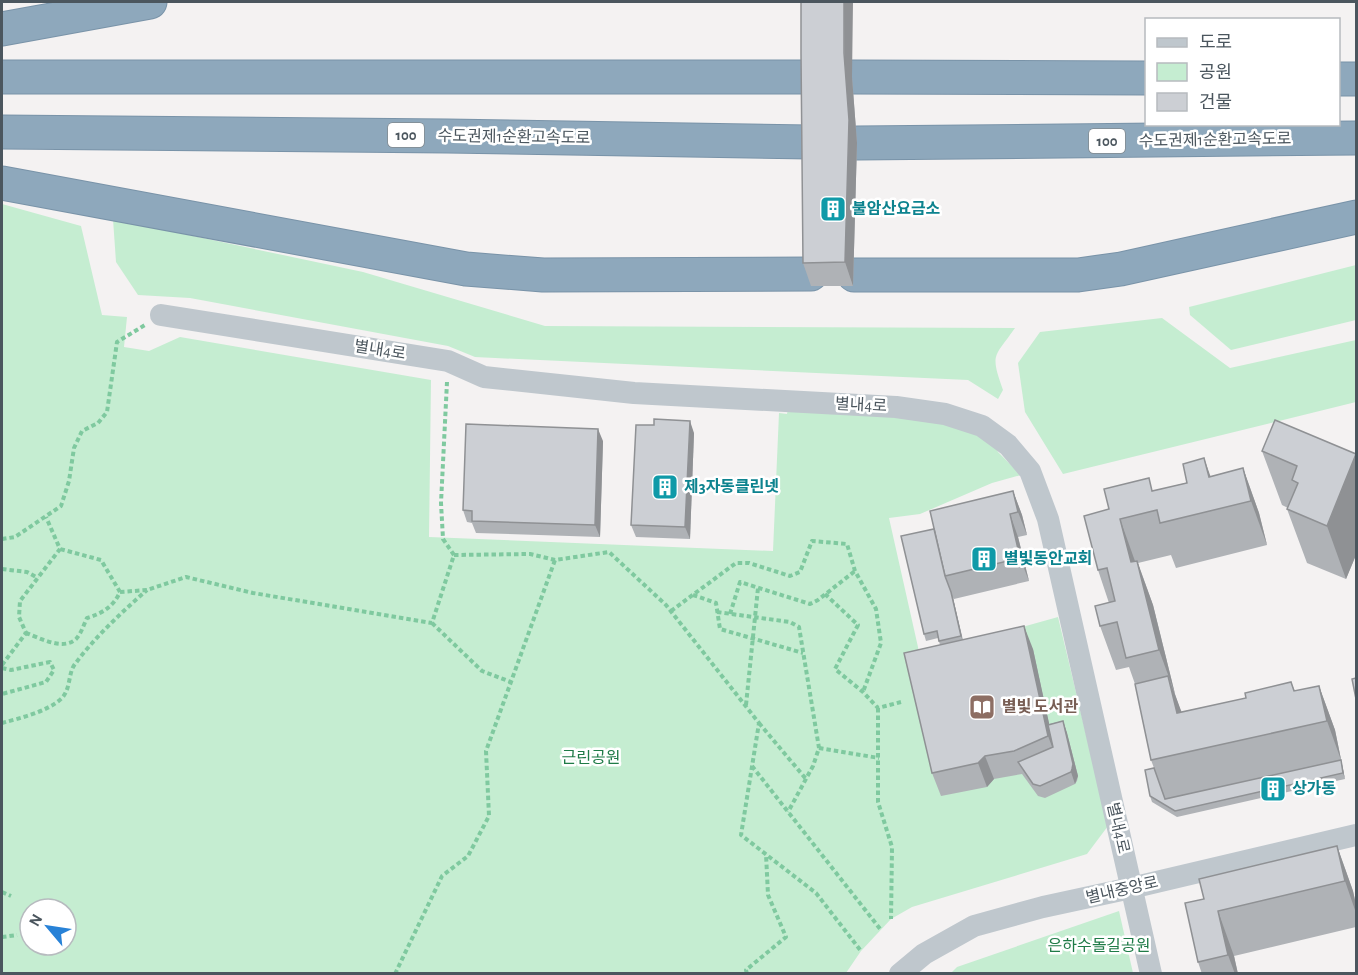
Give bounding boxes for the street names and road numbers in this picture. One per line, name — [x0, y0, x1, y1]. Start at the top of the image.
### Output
road number: 100 — [388, 123, 424, 147]
street label: 수도권제1순환고속도로 — [438, 127, 591, 146]
road number: 100 — [1089, 129, 1125, 153]
street label: 수도권제1순환고속도로 — [1138, 130, 1292, 149]
street label: 별내4로 — [353, 338, 407, 362]
street label: 별내4로 — [835, 396, 888, 414]
street label: 별내4로 — [1104, 801, 1132, 855]
street label: 별내중앙로 — [1084, 874, 1160, 906]

